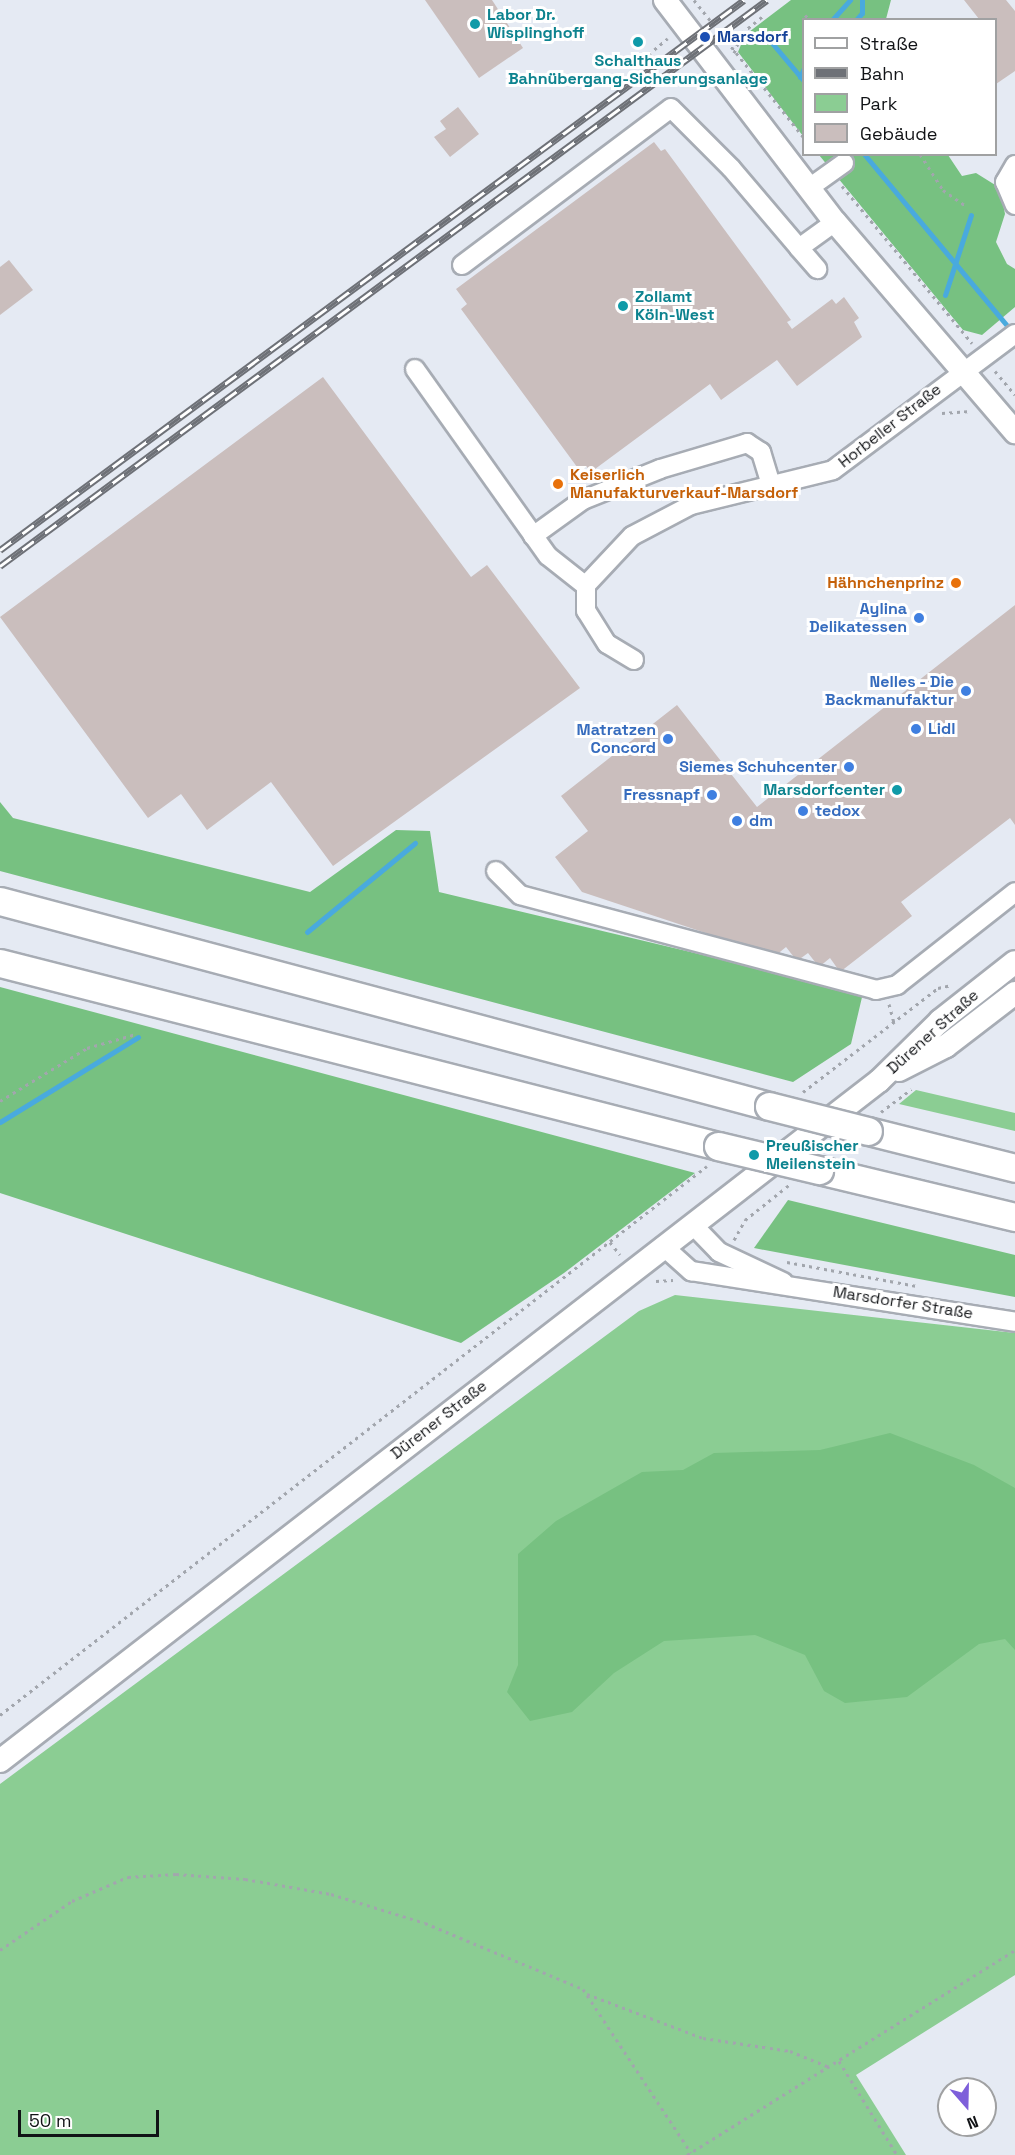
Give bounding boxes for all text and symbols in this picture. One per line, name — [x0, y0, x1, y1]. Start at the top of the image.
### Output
place label: Labor Dr. Wisplinghoff — [487, 5, 584, 43]
marker: Labor Dr. Wisplinghoff — [468, 17, 482, 31]
legend — [802, 18, 997, 156]
place label: Marsdorf — [717, 27, 788, 47]
marker: Marsdorf — [698, 30, 712, 44]
text: Straße — [860, 32, 918, 55]
marker: Schalthaus Bahnübergang-Sicherungsanlage — [631, 35, 645, 49]
place label: Schalthaus Bahnübergang-Sicherungsanlage — [508, 51, 768, 89]
text: Bahn — [860, 62, 904, 85]
text: Park — [860, 92, 897, 115]
text: Gebäude — [860, 122, 938, 145]
place label: Zollamt Köln-West — [635, 287, 714, 325]
marker: Zollamt Köln-West — [616, 299, 630, 313]
street label: Horbeller Straße — [835, 380, 945, 472]
place label: Keiserlich Manufakturverkauf-Marsdorf — [570, 465, 798, 503]
marker: Keiserlich Manufakturverkauf-Marsdorf — [551, 477, 565, 491]
place label: Hähnchenprinz — [827, 573, 944, 593]
marker: Hähnchenprinz — [949, 576, 963, 590]
place label: Aylina Delikatessen — [809, 599, 907, 637]
marker: Aylina Delikatessen — [912, 611, 926, 625]
place label: Nelles - Die Backmanufaktur — [825, 672, 954, 710]
marker: Nelles - Die Backmanufaktur — [959, 684, 973, 698]
place label: Lidl — [928, 719, 955, 739]
place label: Matratzen Concord — [577, 720, 656, 758]
marker: Lidl — [909, 722, 923, 736]
marker: Matratzen Concord — [661, 732, 675, 746]
place label: Siemes Schuhcenter — [679, 757, 837, 777]
marker: Siemes Schuhcenter — [842, 760, 856, 774]
place label: Marsdorfcenter — [763, 780, 885, 800]
marker: Marsdorfcenter — [890, 783, 904, 797]
place label: Fressnapf — [623, 785, 700, 805]
marker: Fressnapf — [705, 788, 719, 802]
place label: tedox — [815, 801, 860, 821]
marker: tedox — [796, 804, 810, 818]
place label: dm — [749, 811, 773, 831]
marker: dm — [730, 814, 744, 828]
street label: Dürener Straße — [883, 986, 983, 1078]
place label: Preußischer Meilenstein — [766, 1136, 859, 1174]
marker: Preußischer Meilenstein — [747, 1148, 761, 1162]
street label: Marsdorfer Straße — [832, 1282, 974, 1324]
street label: Dürener Straße — [387, 1377, 491, 1463]
north arrow — [937, 2077, 997, 2137]
scale bar — [21, 2098, 162, 2136]
text: 50 m — [29, 2109, 71, 2132]
text: N — [964, 2111, 981, 2134]

